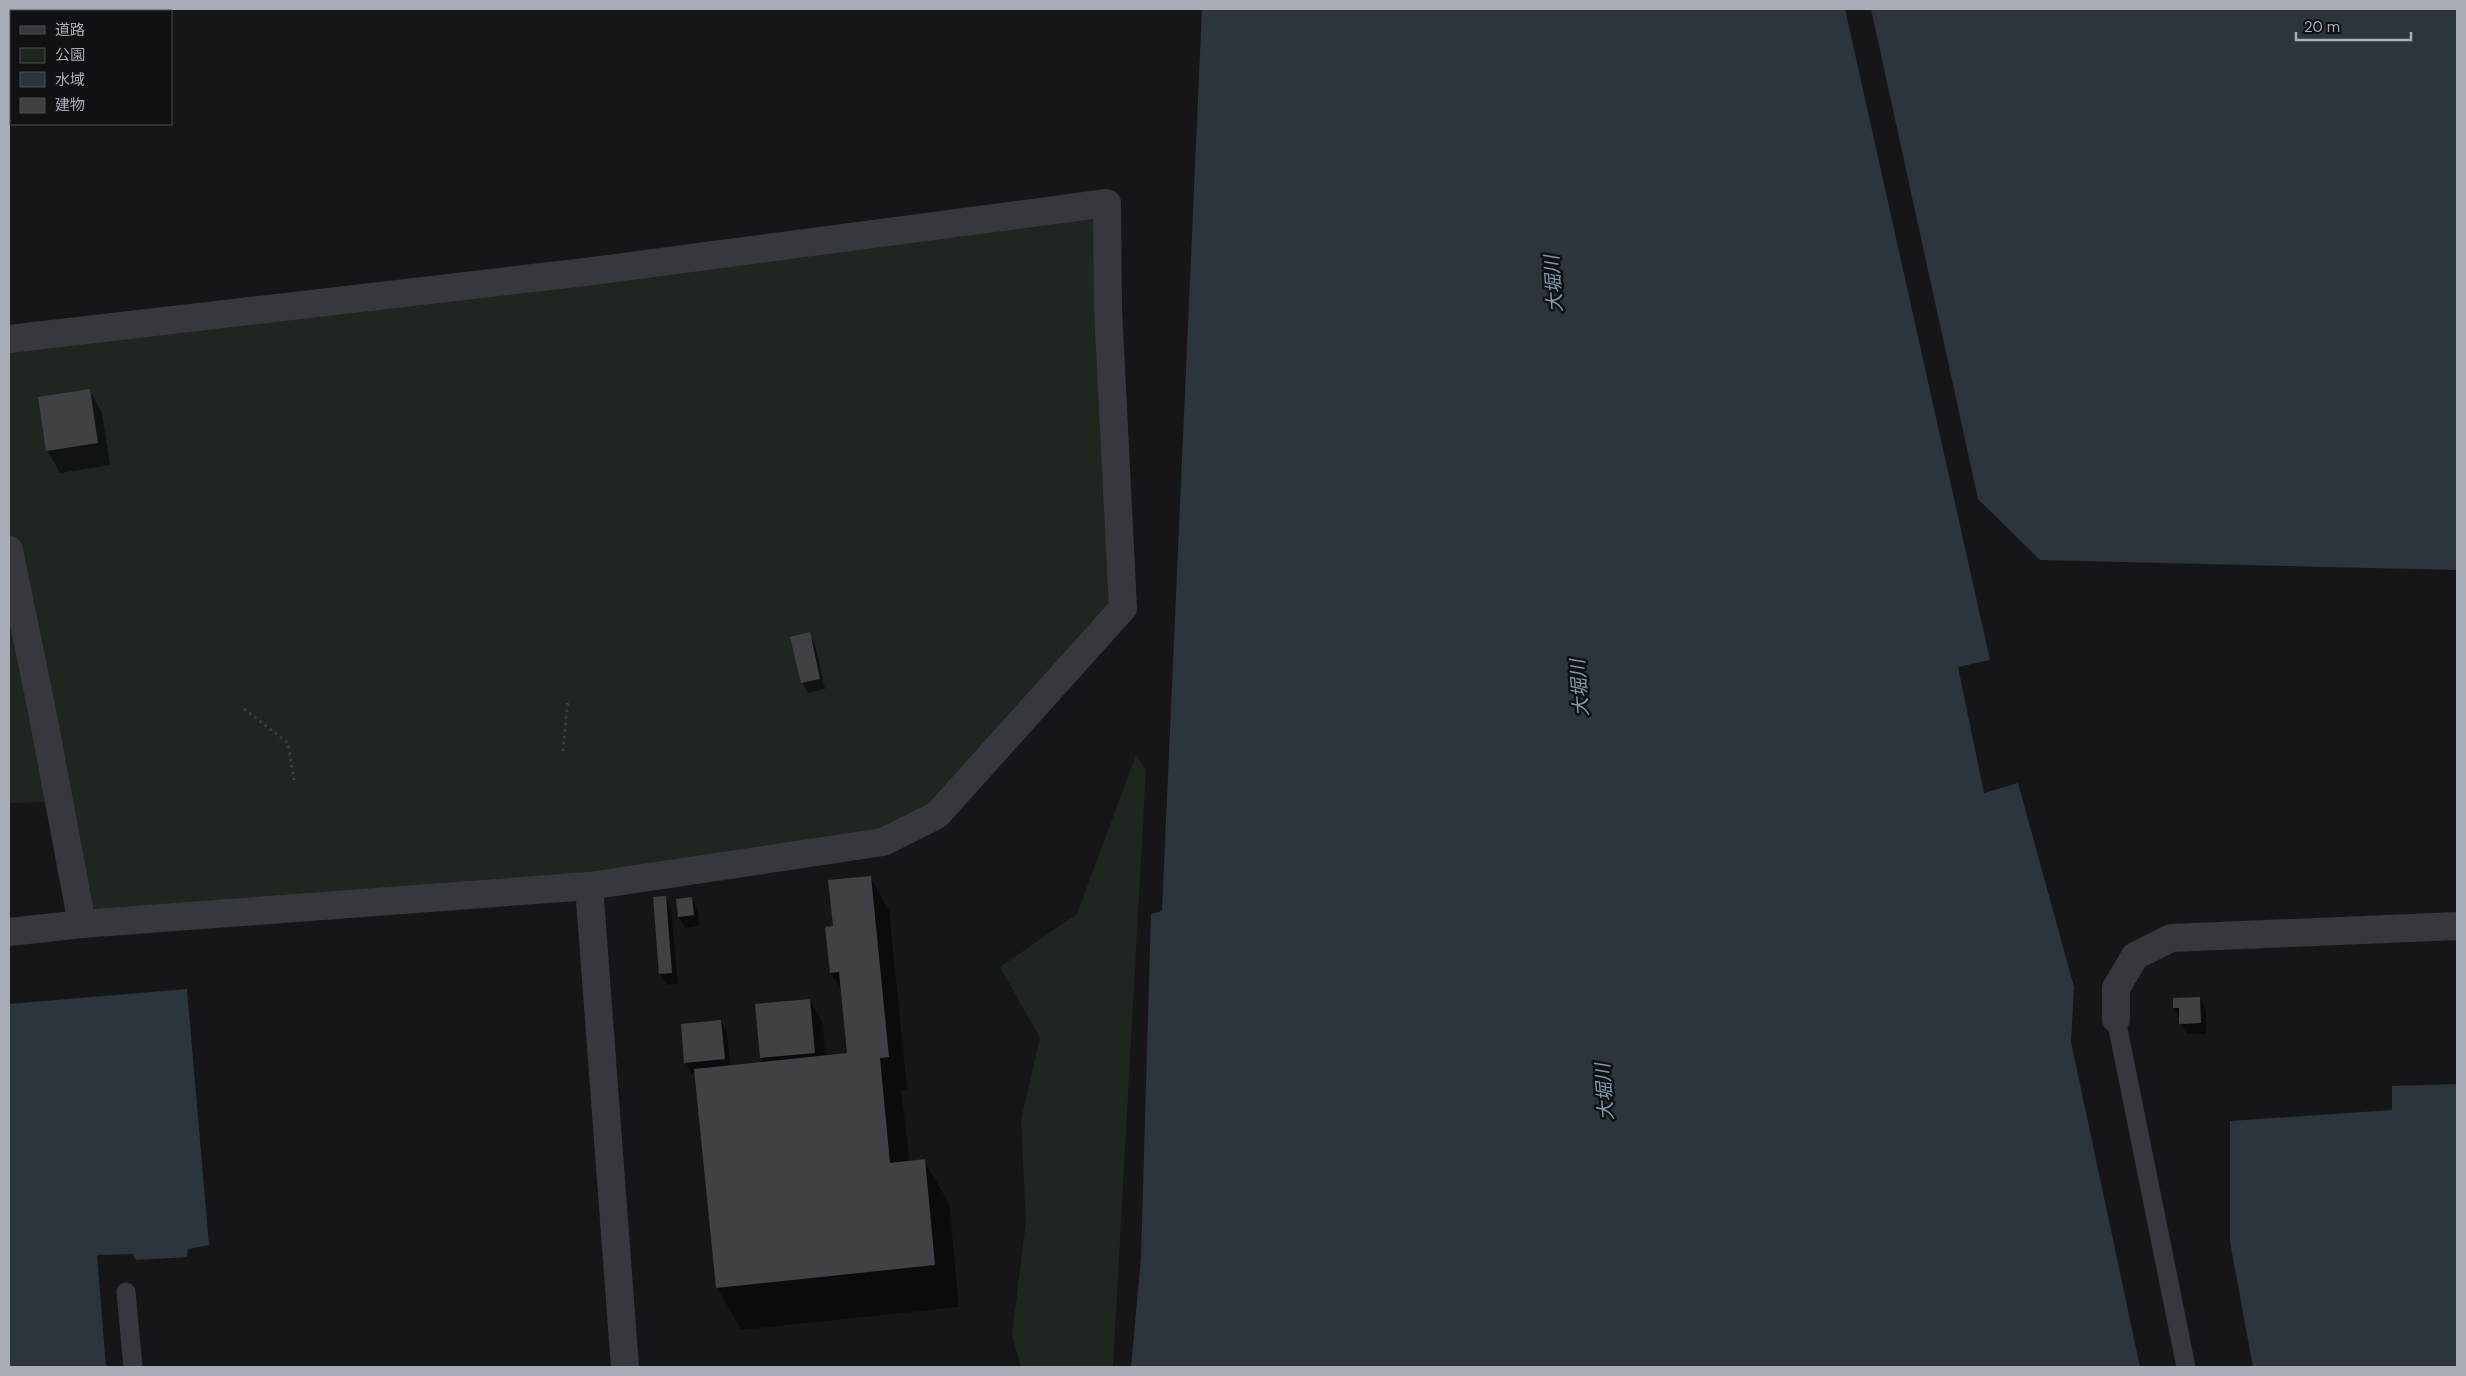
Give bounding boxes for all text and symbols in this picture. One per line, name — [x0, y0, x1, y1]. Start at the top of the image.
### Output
legend — [10, 10, 172, 125]
scale bar — [2296, 10, 2411, 42]
text: 20 m — [2304, 17, 2340, 37]
text: 道路 — [55, 20, 85, 40]
text: 公園 — [55, 45, 85, 65]
text: 水域 — [55, 70, 85, 90]
text: 建物 — [55, 95, 85, 115]
water label: 大堀川 — [1539, 253, 1568, 313]
water label: 大堀川 — [1565, 657, 1594, 717]
water label: 大堀川 — [1590, 1061, 1619, 1121]

